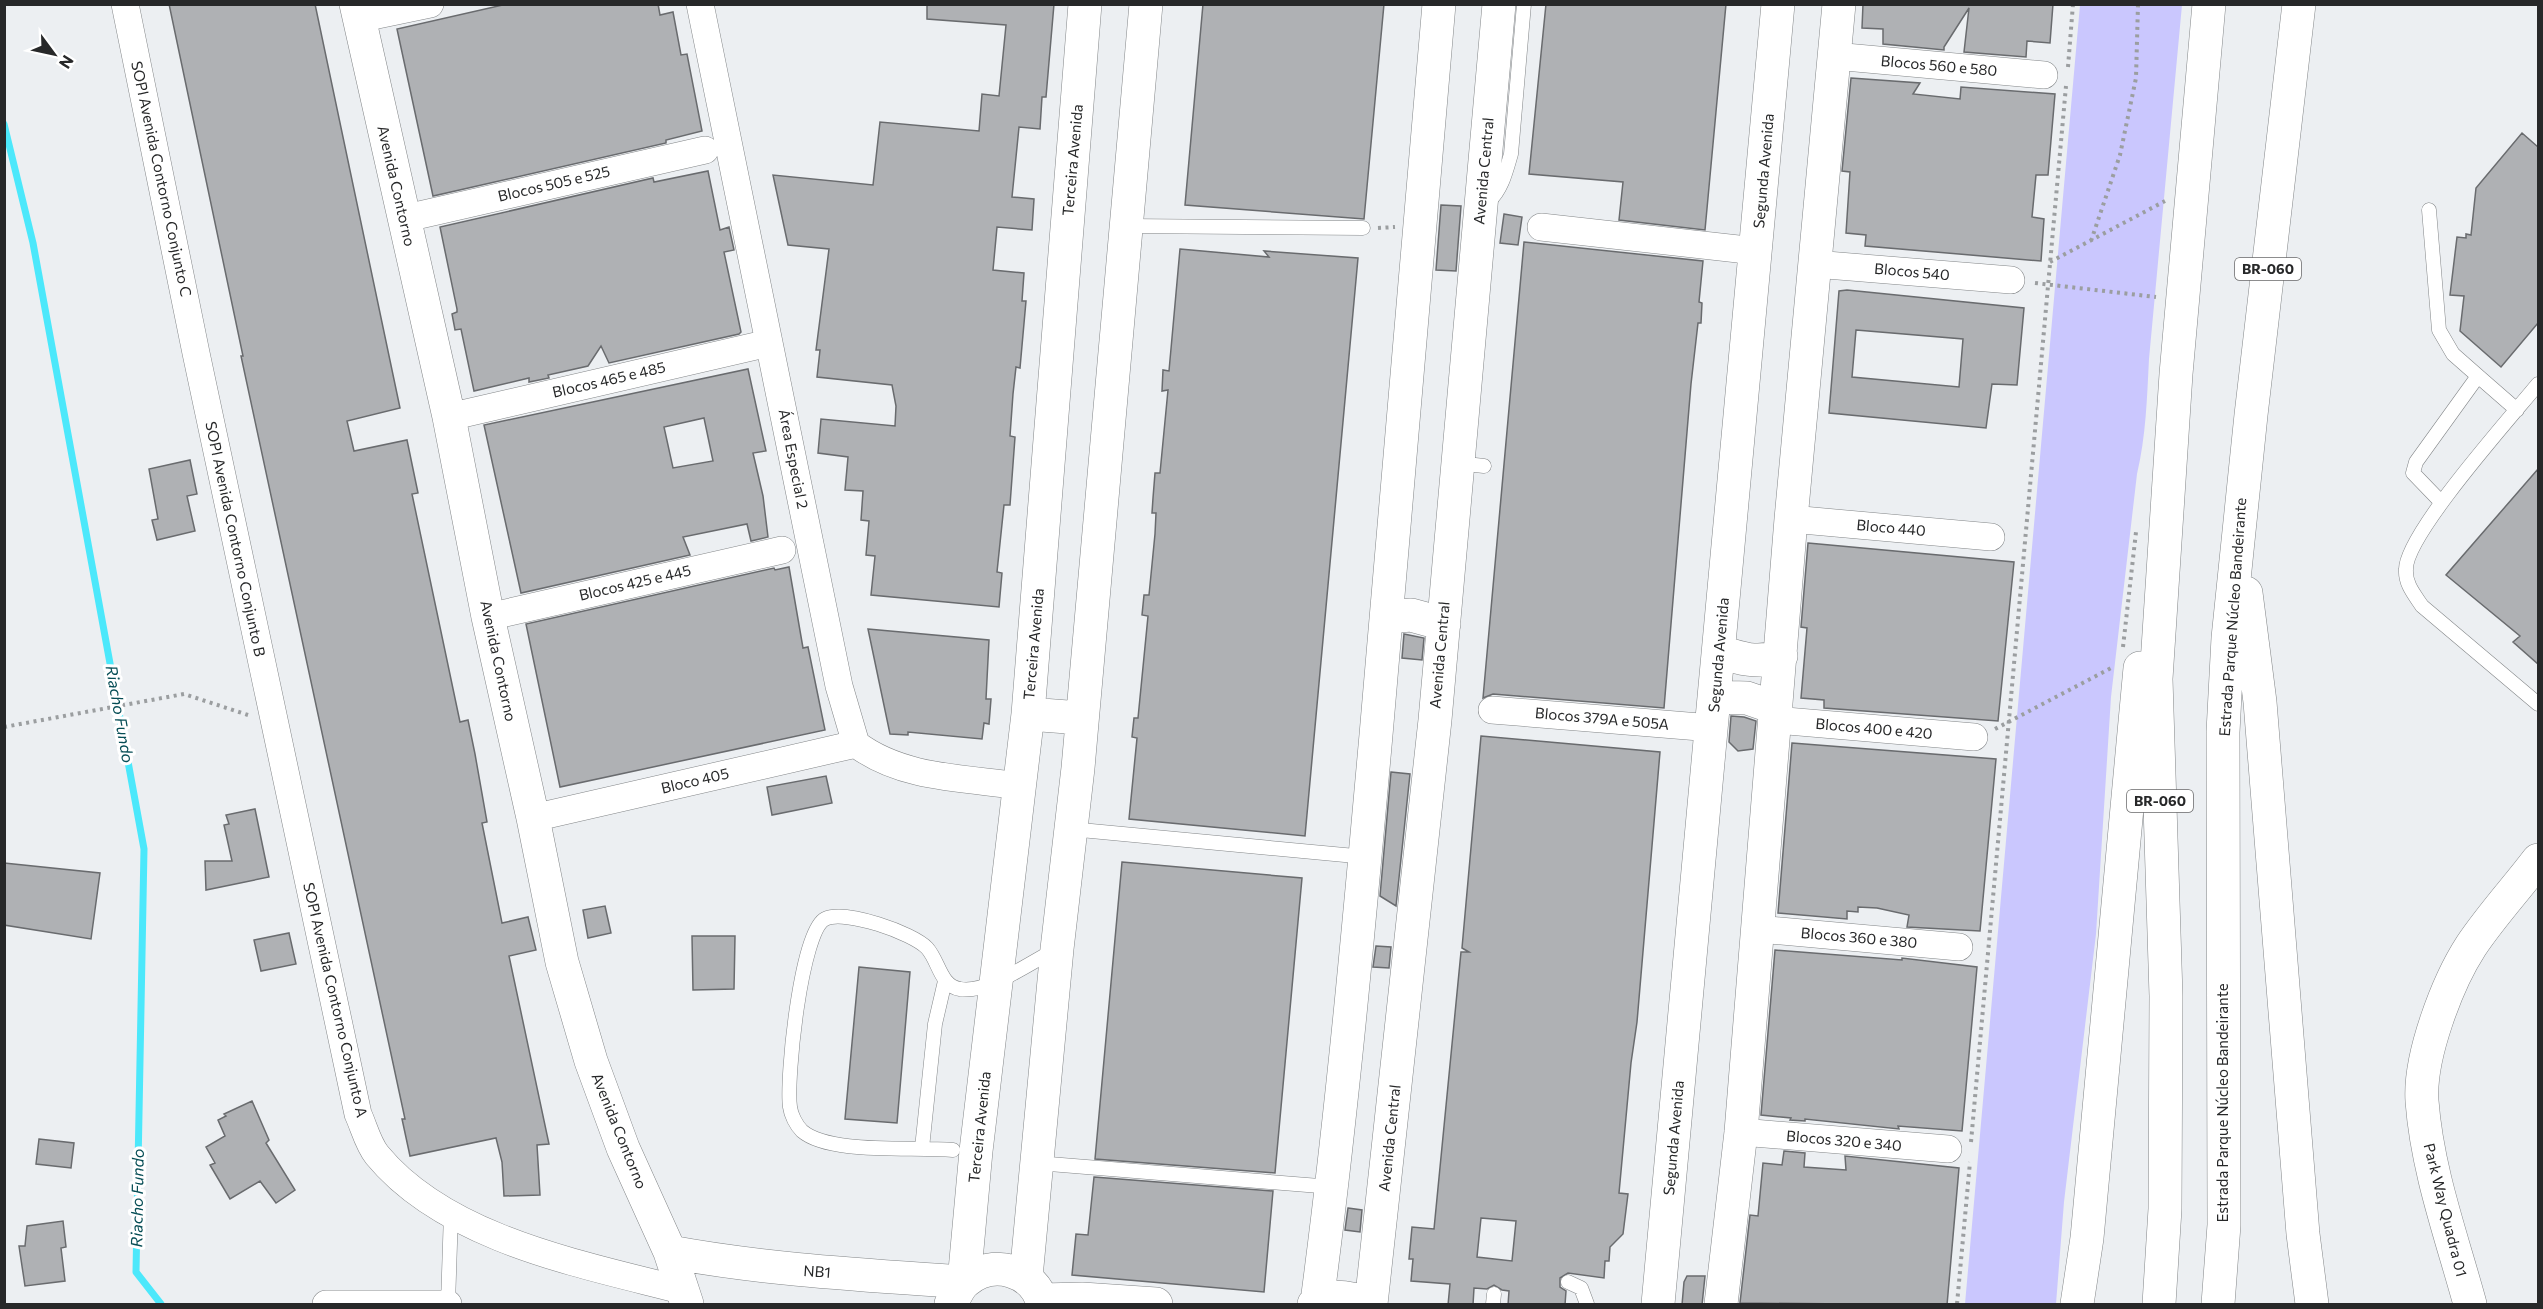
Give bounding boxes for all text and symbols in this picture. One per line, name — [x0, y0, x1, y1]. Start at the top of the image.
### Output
north arrow — [24, 24, 84, 84]
street label: Blocos 560 e 580 — [1880, 51, 1998, 79]
text: N — [56, 52, 78, 73]
street label: SOPI Avenida Contorno Conjunto C — [128, 59, 196, 298]
street label: Terceira Avenida — [1058, 103, 1086, 216]
street label: Segunda Avenida — [1749, 113, 1777, 229]
street label: Avenida Central — [1469, 117, 1497, 225]
street label: Avenida Contorno — [374, 124, 420, 248]
street label: Blocos 505 e 525 — [496, 161, 612, 205]
road number: BR-060 — [2235, 258, 2301, 280]
street label: Blocos 540 — [1874, 259, 1951, 283]
street label: Blocos 465 e 485 — [550, 357, 667, 401]
street label: Área Especial 2 — [775, 407, 813, 510]
street label: SOPI Avenida Contorno Conjunto B — [202, 420, 270, 658]
street label: Estrada Parque Núcleo Bandeirante — [2215, 497, 2249, 737]
street label: Bloco 440 — [1856, 515, 1926, 539]
street label: Blocos 425 e 445 — [577, 560, 693, 604]
street label: Terceira Avenida — [1019, 587, 1047, 700]
street label: Segunda Avenida — [1704, 597, 1732, 713]
street label: Avenida Contorno — [477, 599, 521, 723]
street label: Avenida Central — [1425, 601, 1453, 709]
water label: Riacho Fundo — [103, 664, 138, 764]
street label: Blocos 379A e 505A — [1534, 703, 1670, 733]
street label: Blocos 400 e 420 — [1815, 714, 1933, 742]
street label: Bloco 405 — [659, 763, 730, 797]
road number: BR-060 — [2127, 790, 2193, 812]
street label: SOPI Avenida Contorno Conjunto A — [300, 881, 372, 1119]
street label: Blocos 360 e 380 — [1800, 923, 1918, 951]
street label: Estrada Parque Núcleo Bandeirante — [2213, 983, 2231, 1223]
street label: Avenida Contorno — [588, 1070, 651, 1191]
street label: Terceira Avenida — [964, 1070, 994, 1183]
street label: Segunda Avenida — [1659, 1080, 1687, 1196]
street label: Avenida Central — [1374, 1084, 1404, 1192]
street label: Blocos 320 e 340 — [1786, 1126, 1903, 1154]
street label: Park Way Quadra 01 — [2421, 1141, 2471, 1278]
water label: Riacho Fundo — [126, 1148, 147, 1248]
street label: NB1 — [803, 1261, 831, 1281]

